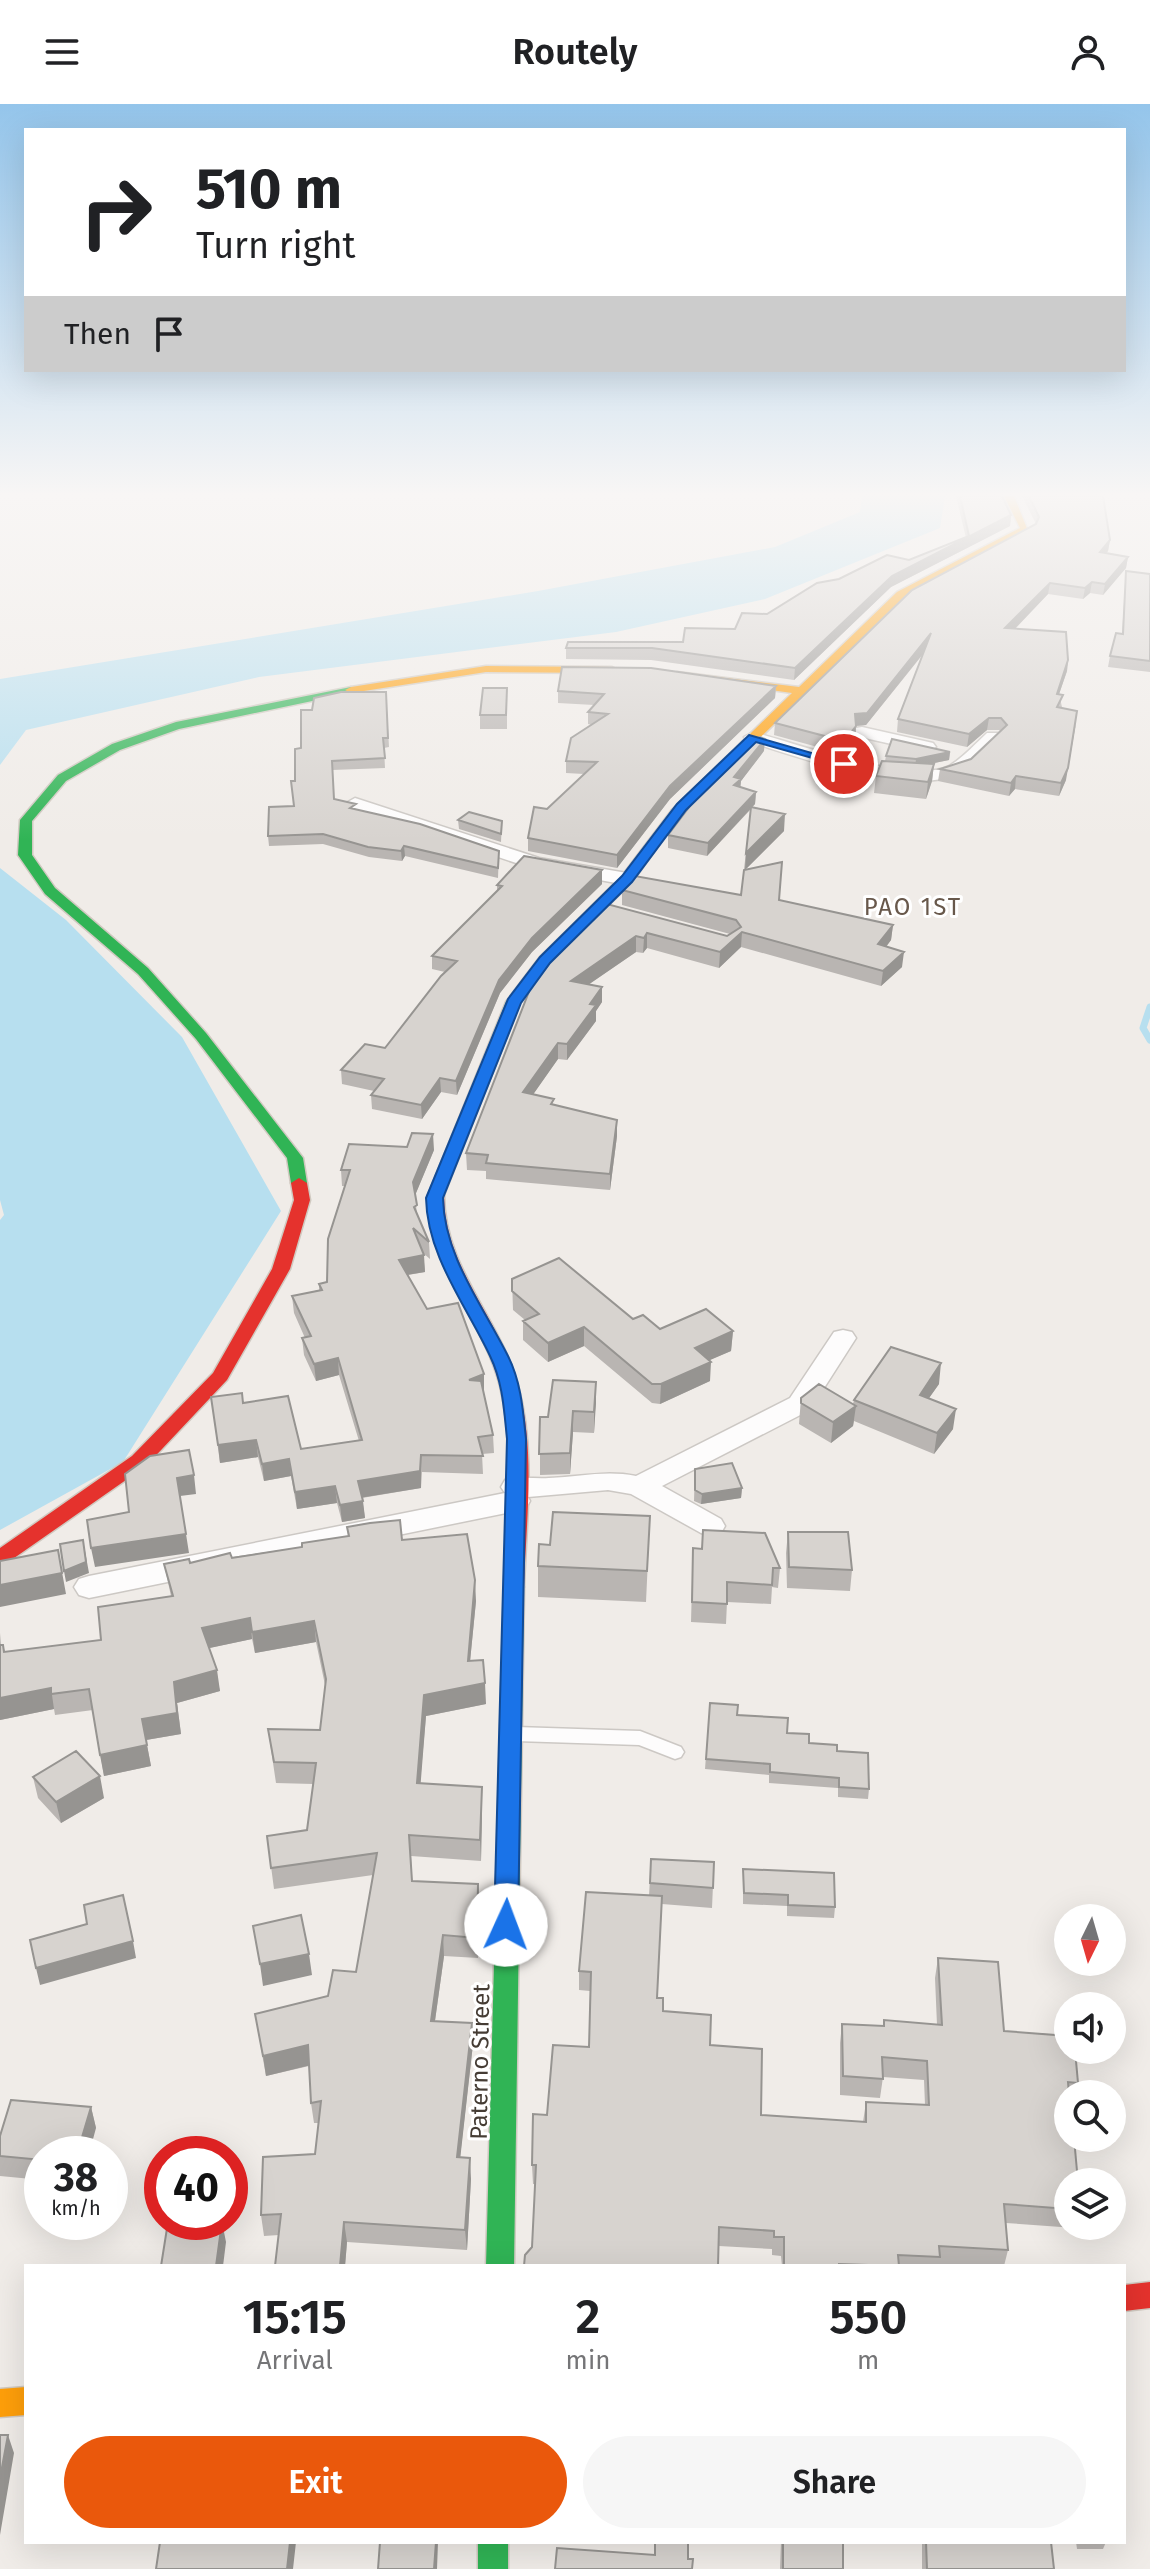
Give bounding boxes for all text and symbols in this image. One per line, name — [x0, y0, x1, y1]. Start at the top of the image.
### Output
icon: menu — [40, 30, 84, 74]
text: Routely — [513, 30, 637, 74]
icon: person — [1066, 30, 1110, 74]
text: 510 m — [196, 156, 342, 223]
icon: right — [64, 160, 168, 264]
text: Turn right — [196, 224, 356, 268]
icon: arrive — [147, 312, 191, 356]
text: Then — [64, 316, 131, 352]
pin — [810, 730, 878, 798]
icon: arrive — [822, 742, 866, 786]
district label: PAO 1ST — [864, 893, 962, 921]
position arrow — [464, 1883, 548, 1967]
north arrow — [1054, 1904, 1126, 1976]
map controls — [1054, 1904, 1126, 2240]
street label: Paterno Street — [465, 1983, 495, 2140]
button: sound — [1054, 1992, 1126, 2064]
button: search — [1054, 2080, 1126, 2152]
speed limit sign: 40 — [144, 2136, 248, 2240]
text: 38 — [54, 2154, 98, 2202]
button: layers — [1054, 2168, 1126, 2240]
text: km/h — [51, 2196, 101, 2220]
text: 15:15 — [243, 2288, 347, 2346]
text: 2 — [576, 2288, 600, 2346]
text: 550 — [829, 2288, 907, 2346]
text: Arrival — [257, 2345, 333, 2376]
text: min — [566, 2345, 610, 2376]
text: m — [857, 2345, 879, 2376]
button: Exit — [64, 2436, 567, 2528]
button: Share — [583, 2436, 1086, 2528]

